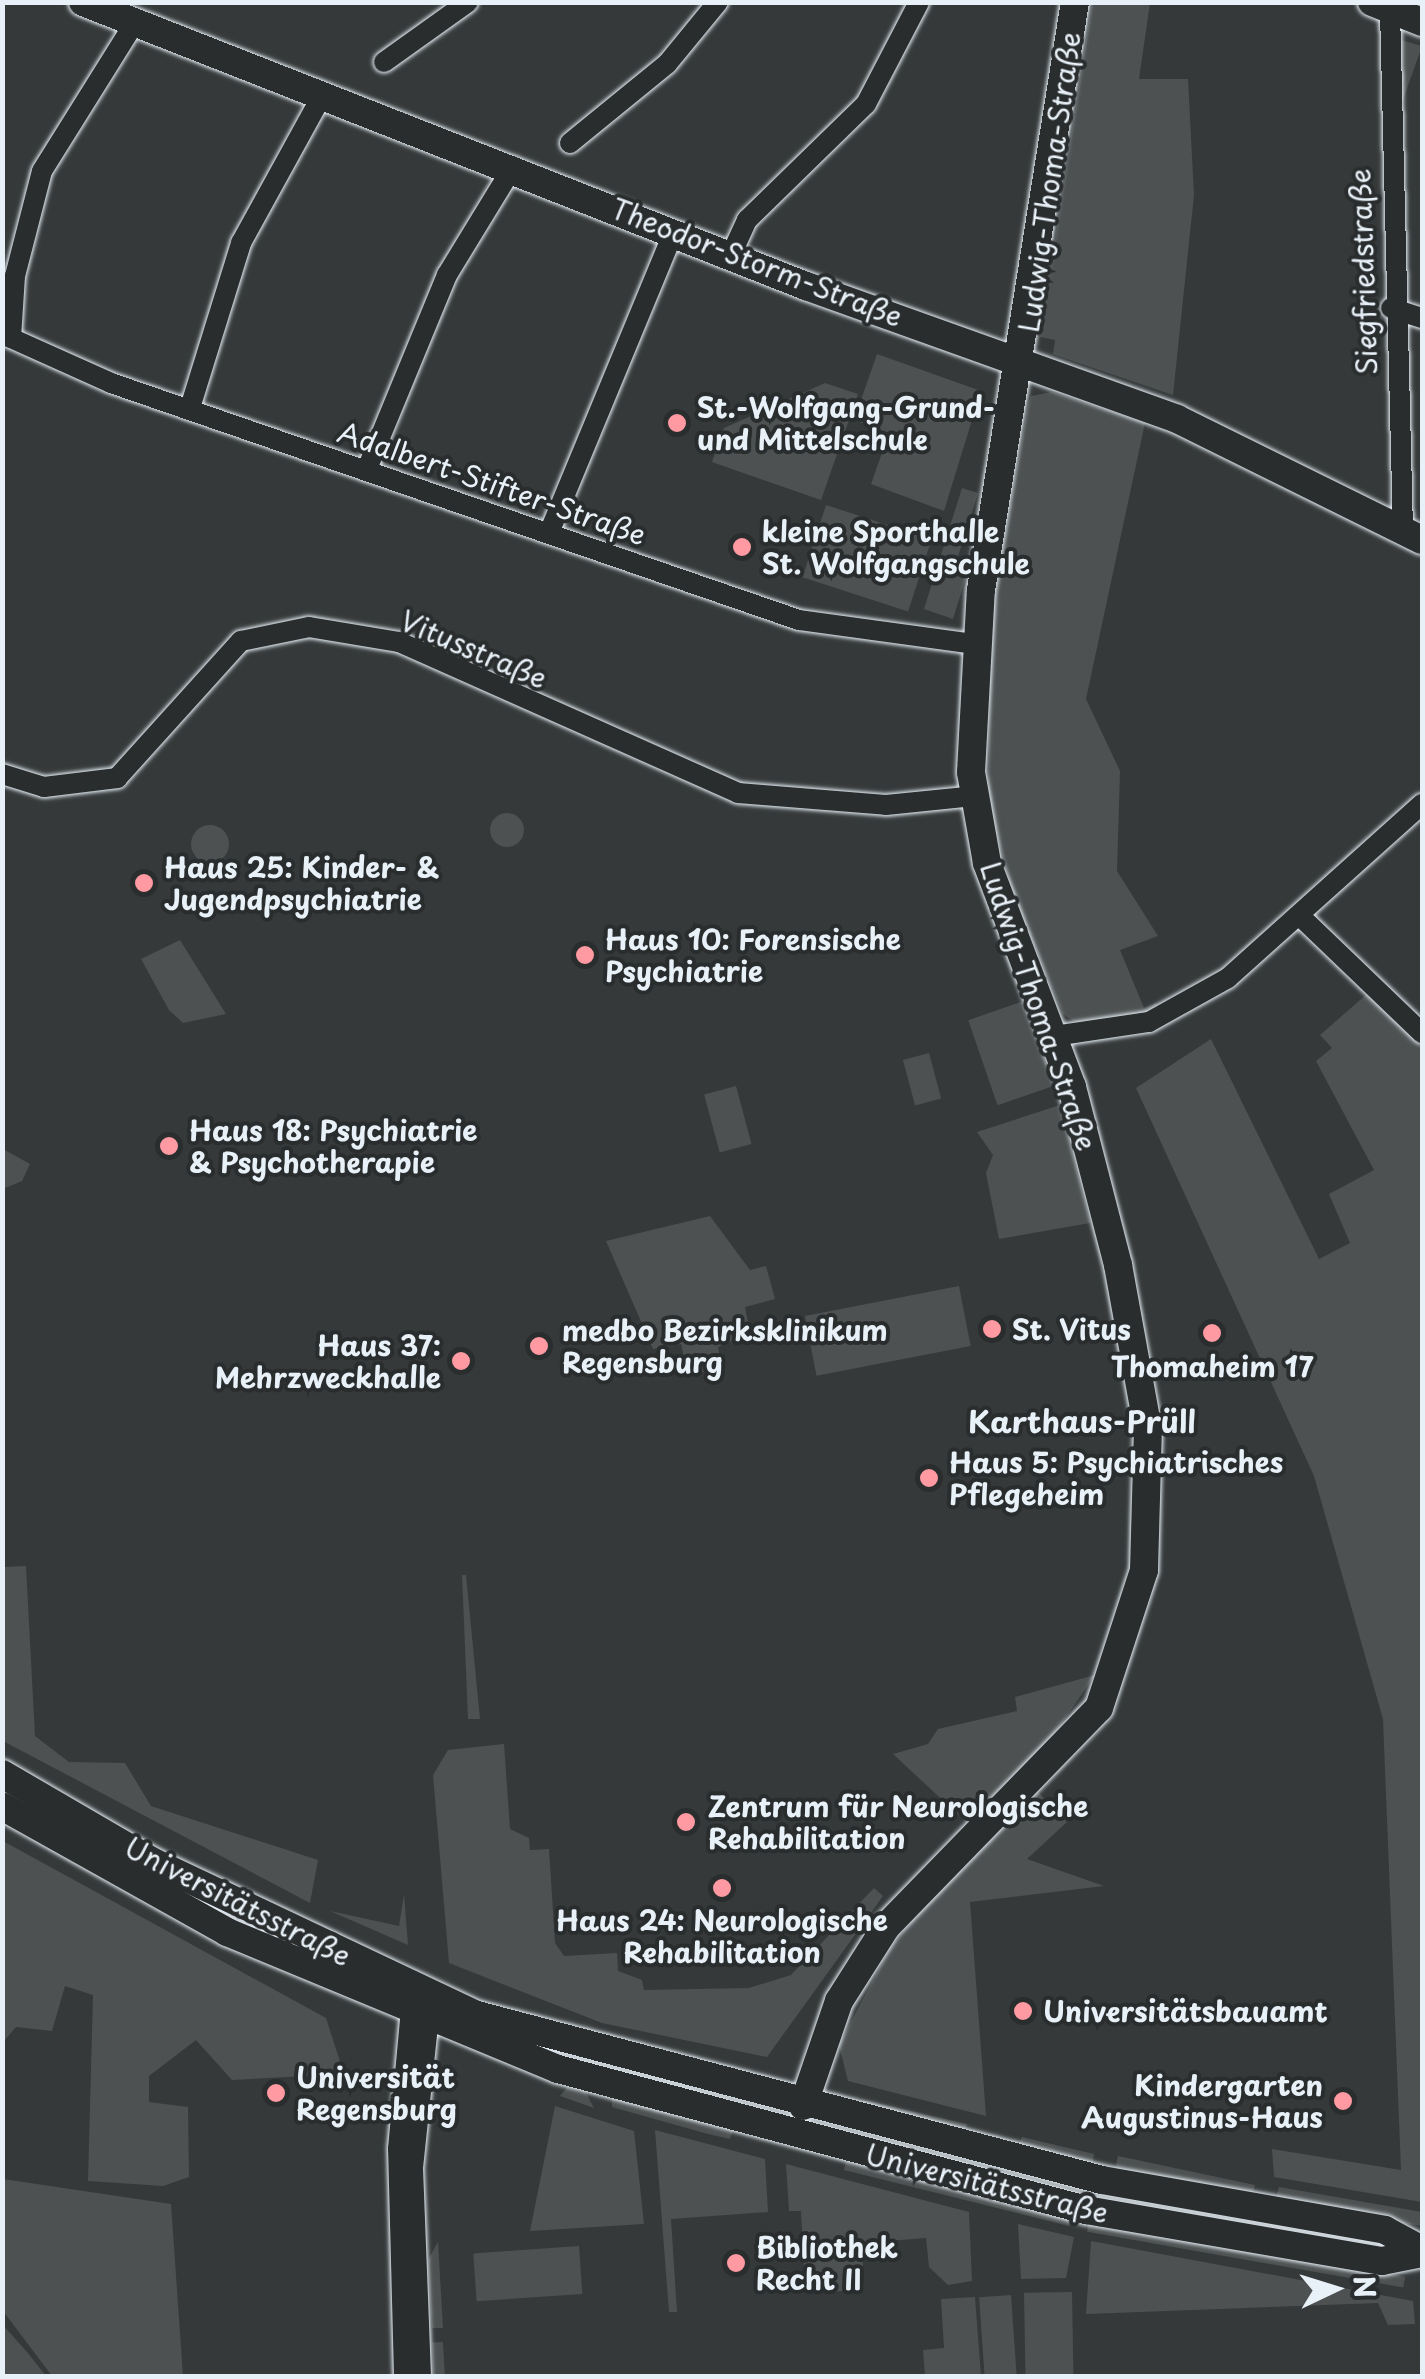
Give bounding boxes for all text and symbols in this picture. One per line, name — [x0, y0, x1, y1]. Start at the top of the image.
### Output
street label: Ludwig-Thoma-Straße — [1011, 30, 1087, 334]
street label: Siegfriedstraße — [1343, 168, 1383, 376]
street label: Theodor-Storm-Straße — [607, 191, 907, 333]
place label: St.-Wolfgang-Grund- und Mittelschule — [697, 390, 996, 456]
marker: St.-Wolfgang-Grund- und Mittelschule — [666, 412, 688, 434]
street label: Adalbert-Stifter-Straße — [334, 414, 650, 552]
place label: kleine Sporthalle St. Wolfgangschule — [762, 514, 1030, 580]
marker: kleine Sporthalle St. Wolfgangschule — [731, 536, 753, 558]
street label: Vitusstraße — [396, 603, 552, 695]
place label: Haus 25: Kinder- & Jugendpsychiatrie — [164, 850, 438, 916]
street label: Ludwig-Thoma-Straße — [974, 857, 1104, 1155]
marker: Haus 25: Kinder- & Jugendpsychiatrie — [133, 872, 155, 894]
place label: Haus 10: Forensische Psychiatrie — [605, 922, 900, 988]
marker: Haus 10: Forensische Psychiatrie — [574, 944, 596, 966]
place label: Haus 18: Psychiatrie & Psychotherapie — [189, 1113, 476, 1179]
marker: Haus 18: Psychiatrie & Psychotherapie — [158, 1135, 180, 1157]
place label: St. Vitus — [1012, 1312, 1132, 1346]
place label: medbo Bezirksklinikum Regensburg — [562, 1313, 887, 1379]
marker: St. Vitus — [981, 1318, 1003, 1340]
marker: Thomaheim 17 — [1201, 1322, 1223, 1344]
place label: Haus 37: Mehrzweckhalle — [215, 1328, 441, 1394]
marker: medbo Bezirksklinikum Regensburg — [526, 1333, 552, 1359]
place label: Thomaheim 17 — [1111, 1349, 1313, 1383]
marker: Haus 37: Mehrzweckhalle — [450, 1350, 472, 1372]
district label: Karthaus-Prüll — [968, 1403, 1196, 1439]
place label: Haus 5: Psychiatrisches Pflegeheim — [949, 1445, 1282, 1511]
marker: Haus 5: Psychiatrisches Pflegeheim — [918, 1467, 940, 1489]
place label: Zentrum für Neurologische Rehabilitation — [708, 1789, 1086, 1855]
marker: Zentrum für Neurologische Rehabilitation — [673, 1809, 699, 1835]
street label: Universitätsstraße — [119, 1830, 357, 1972]
marker: Haus 24: Neurologische Rehabilitation — [711, 1877, 733, 1899]
place label: Haus 24: Neurologische Rehabilitation — [557, 1903, 887, 1969]
place label: Universitätsbauamt — [1043, 1994, 1328, 2028]
marker: Universitätsbauamt — [1012, 2000, 1034, 2022]
place label: Universität Regensburg — [296, 2060, 457, 2126]
place label: Kindergarten Augustinus-Haus — [1081, 2068, 1323, 2134]
marker: Universität Regensburg — [265, 2082, 287, 2104]
marker: Kindergarten Augustinus-Haus — [1332, 2090, 1354, 2112]
street label: Universitätsstraße — [862, 2137, 1112, 2229]
place label: Bibliothek Recht II — [756, 2230, 898, 2296]
north arrow — [1285, 2239, 1385, 2339]
marker: Bibliothek Recht II — [725, 2252, 747, 2274]
text: N — [1343, 2274, 1388, 2299]

